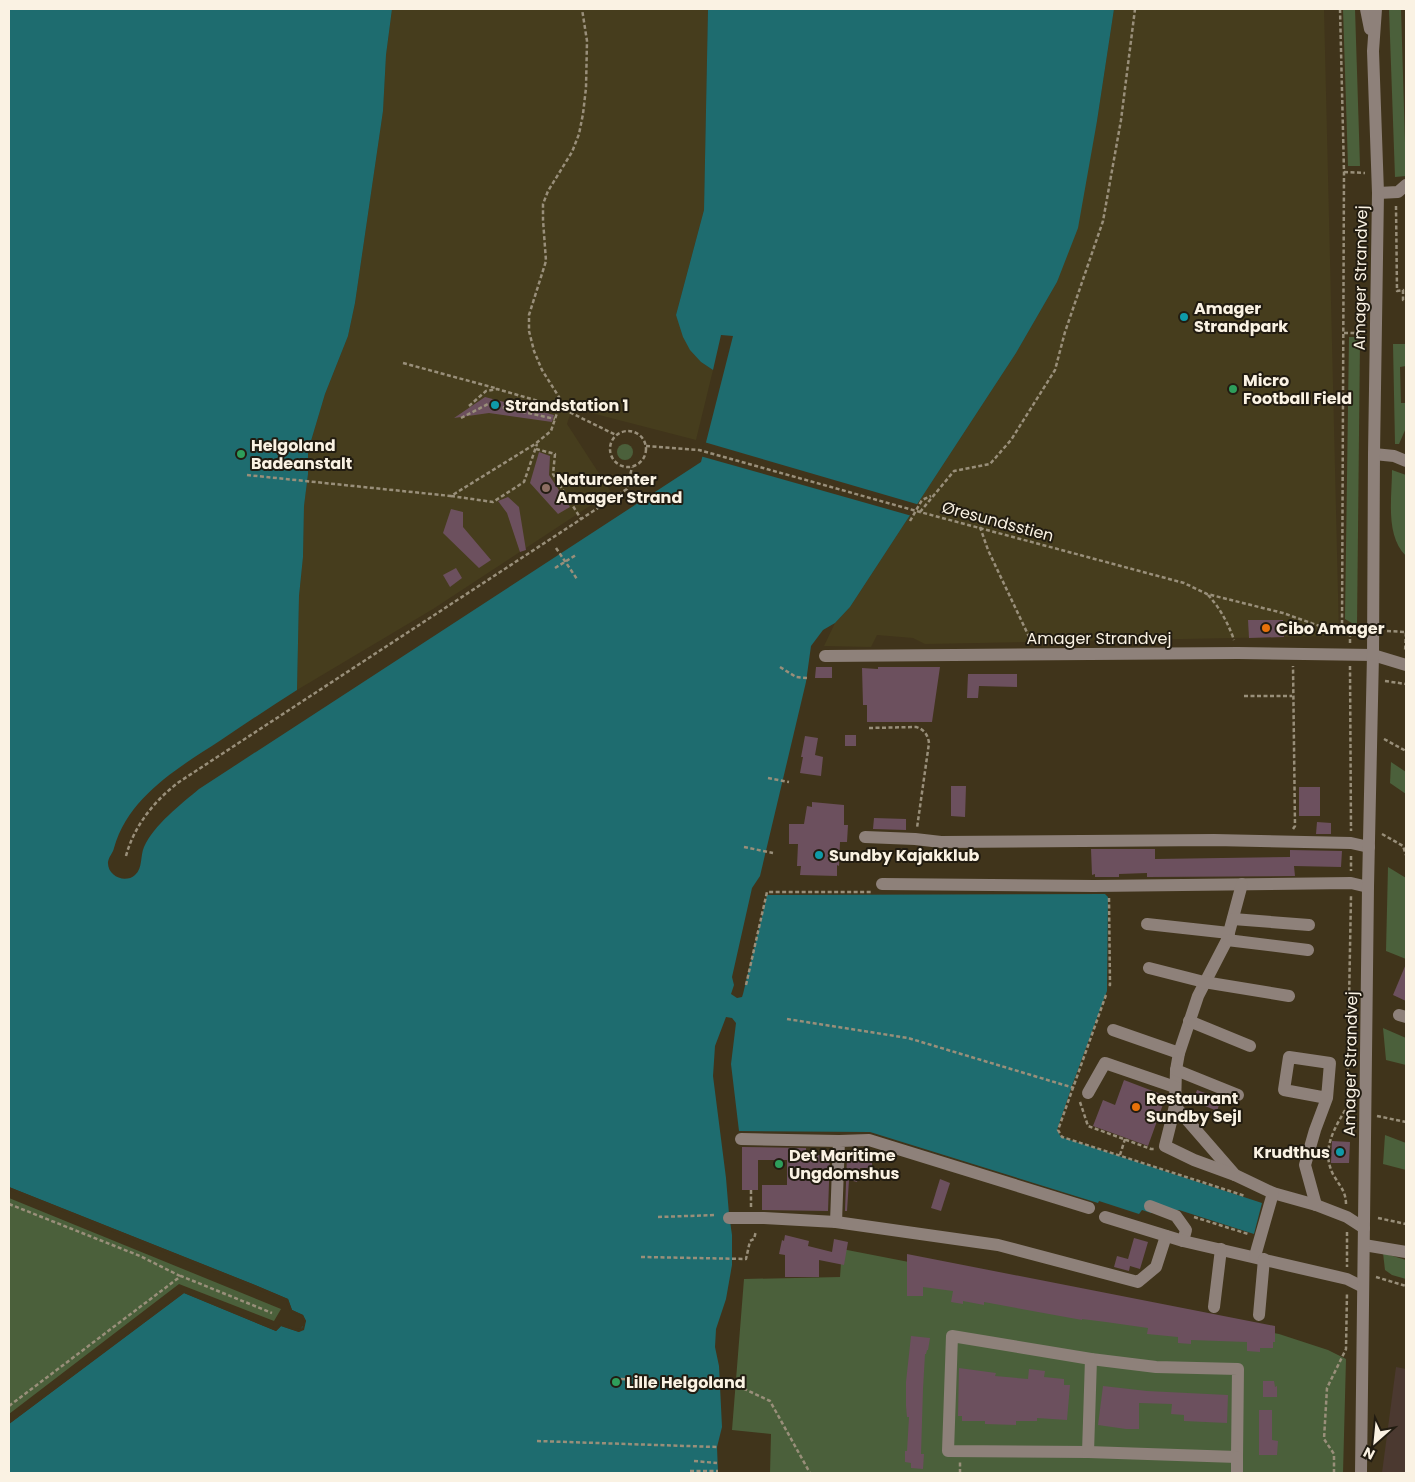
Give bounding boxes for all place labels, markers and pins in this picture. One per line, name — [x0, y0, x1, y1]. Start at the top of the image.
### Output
place label: Amager Strandpark — [1194, 297, 1288, 338]
marker: Amager Strandpark — [1178, 311, 1190, 323]
place label: Micro Football Field — [1243, 369, 1352, 410]
marker: Micro Football Field — [1227, 383, 1239, 395]
place label: Strandstation 1 — [505, 394, 629, 417]
marker: Strandstation 1 — [489, 399, 501, 411]
place label: Helgoland Badeanstalt — [251, 434, 352, 475]
marker: Helgoland Badeanstalt — [235, 448, 247, 460]
place label: Naturcenter Amager Strand — [556, 468, 682, 509]
marker: Naturcenter Amager Strand — [540, 482, 552, 494]
place label: Cibo Amager — [1276, 617, 1385, 640]
marker: Cibo Amager — [1260, 622, 1272, 634]
place label: Sundby Kajakklub — [829, 844, 980, 867]
marker: Sundby Kajakklub — [813, 849, 825, 861]
place label: Restaurant Sundby Sejl — [1146, 1087, 1242, 1128]
marker: Restaurant Sundby Sejl — [1130, 1101, 1142, 1113]
place label: Krudthus — [1253, 1141, 1330, 1164]
place label: Det Maritime Ungdomshus — [789, 1144, 899, 1185]
marker: Krudthus — [1334, 1146, 1346, 1158]
marker: Det Maritime Ungdomshus — [773, 1158, 785, 1170]
place label: Lille Helgoland — [626, 1371, 746, 1394]
marker: Lille Helgoland — [610, 1376, 622, 1388]

